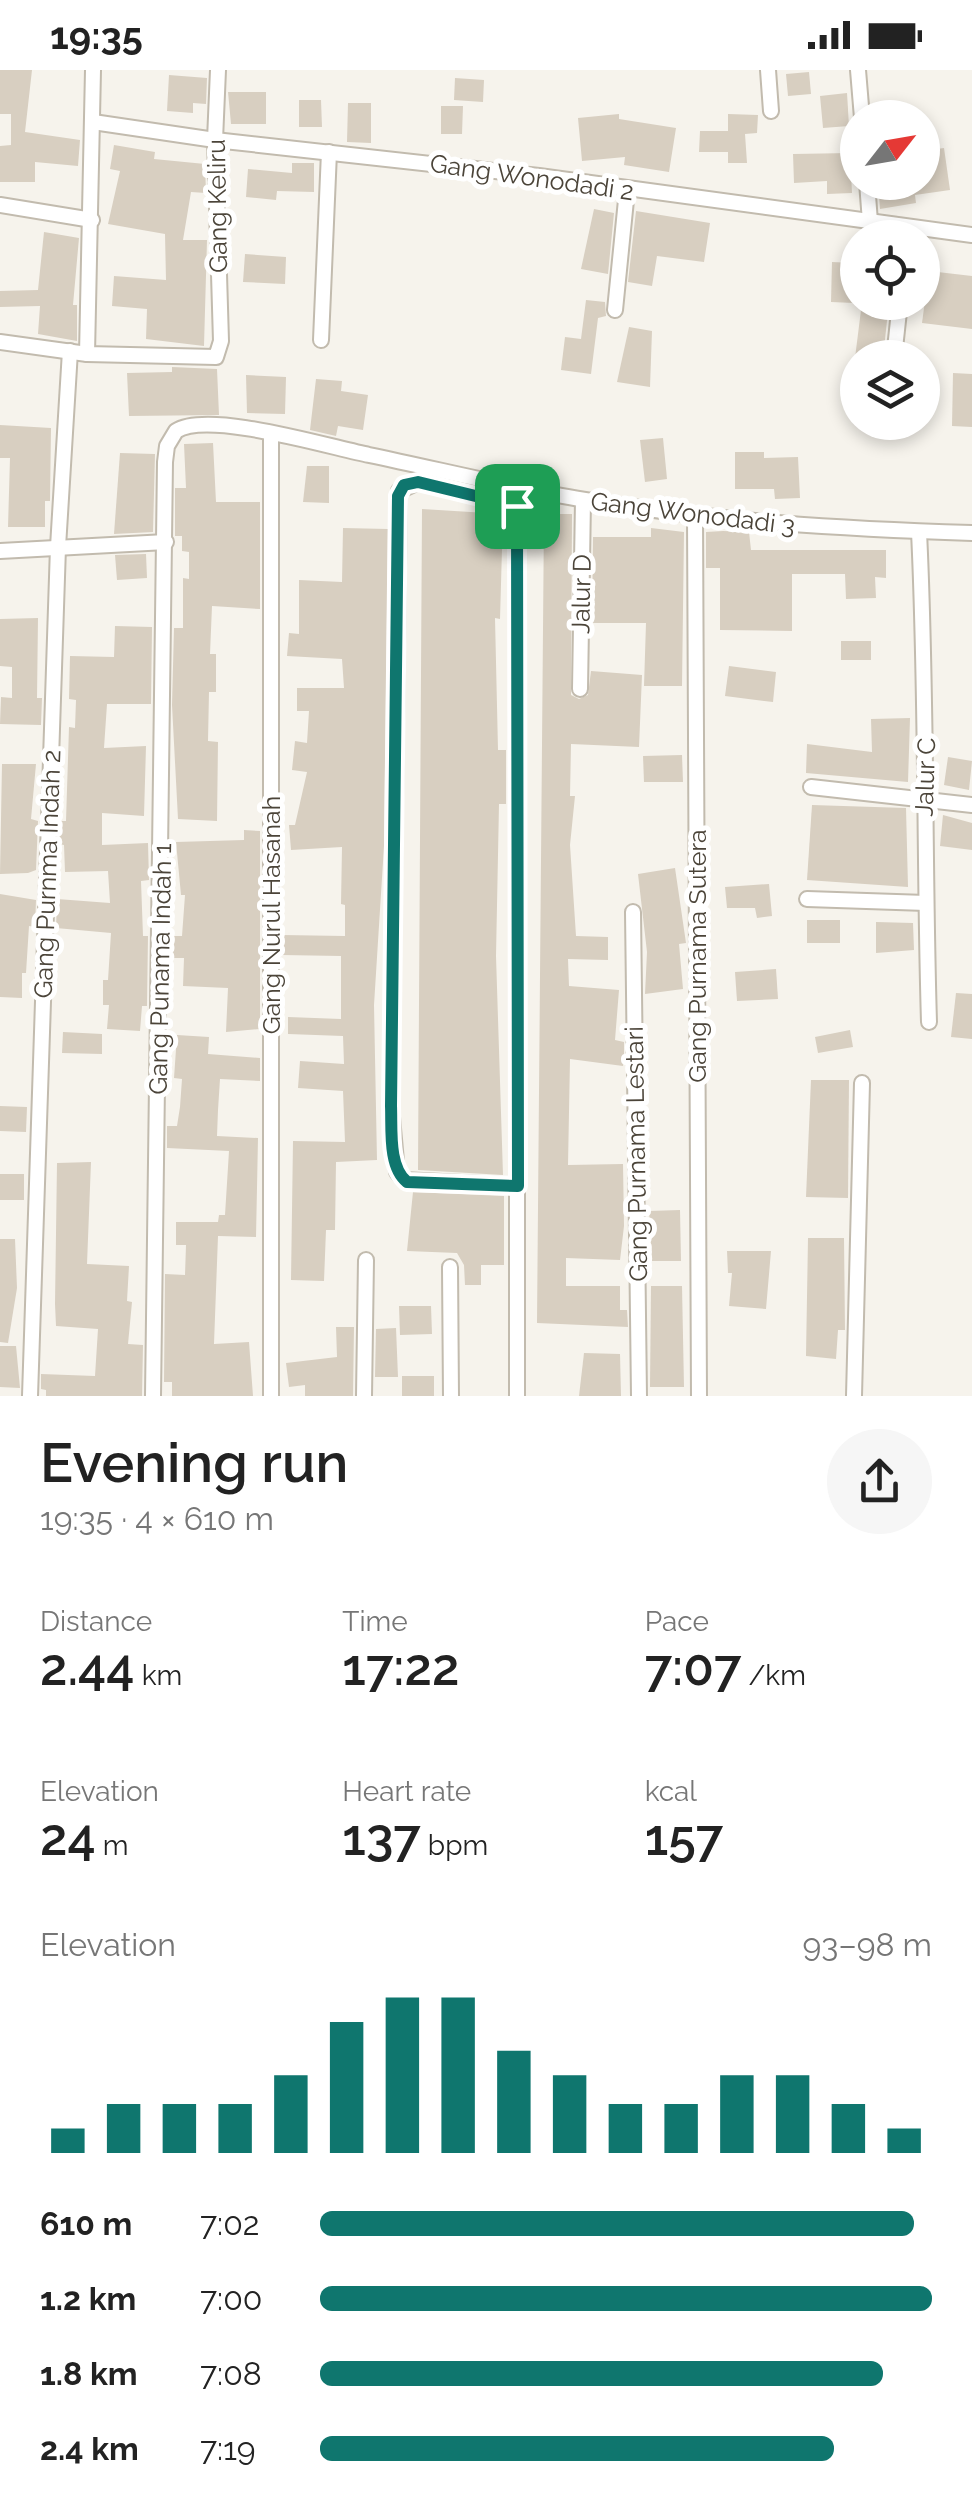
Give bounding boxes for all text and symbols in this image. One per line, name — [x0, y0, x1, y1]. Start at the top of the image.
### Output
text: 19:35 — [50, 13, 143, 58]
north arrow — [840, 100, 940, 200]
map controls — [840, 100, 940, 440]
street label: Gang Keliru — [201, 139, 233, 273]
street label: Gang Wonodadi 2 — [428, 148, 636, 206]
button: locate — [840, 220, 940, 320]
button: layers — [840, 340, 940, 440]
pin — [475, 464, 560, 549]
icon: arrive — [490, 479, 545, 534]
street label: Gang Wonodadi 3 — [589, 486, 797, 540]
street label: Jalur D — [565, 554, 597, 634]
street label: Jalur C — [909, 737, 941, 817]
street label: Gang Purnma Indah 2 — [28, 749, 66, 999]
street label: Gang Nurul Hasanah — [256, 796, 286, 1034]
street label: Gang Purnama Sutera — [682, 829, 712, 1083]
street label: Gang Punama Indah 1 — [143, 843, 177, 1095]
street label: Gang Purnama Lestari — [619, 1026, 653, 1282]
button: share — [827, 1429, 932, 1534]
text: Evening run — [40, 1430, 348, 1495]
text: 19:35 · 4 × 610 m — [40, 1500, 274, 1537]
text: Distance — [40, 1605, 152, 1638]
text: Time — [342, 1605, 408, 1638]
text: Pace — [645, 1605, 709, 1638]
text: 2.44 — [40, 1638, 135, 1697]
text: 17:22 — [342, 1638, 459, 1697]
text: 7:07 — [645, 1638, 741, 1697]
text: km — [135, 1659, 182, 1692]
text: /km — [741, 1659, 806, 1692]
text: Elevation — [40, 1775, 159, 1808]
text: Heart rate — [342, 1775, 471, 1808]
text: kcal — [645, 1775, 697, 1808]
text: 24 — [40, 1808, 96, 1867]
text: 137 — [342, 1808, 421, 1867]
text: 157 — [645, 1808, 723, 1867]
text: m — [96, 1829, 129, 1862]
text: bpm — [421, 1829, 488, 1862]
text: Elevation — [40, 1926, 176, 1963]
text: 93–98 m — [803, 1926, 932, 1963]
text: 610 m — [40, 2205, 132, 2242]
text: 7:02 — [200, 2205, 259, 2242]
text: 1.2 km — [40, 2280, 136, 2317]
text: 7:00 — [200, 2280, 262, 2317]
text: 1.8 km — [40, 2355, 138, 2392]
text: 7:08 — [200, 2355, 262, 2392]
text: 2.4 km — [40, 2430, 139, 2467]
text: 7:19 — [200, 2430, 256, 2467]

